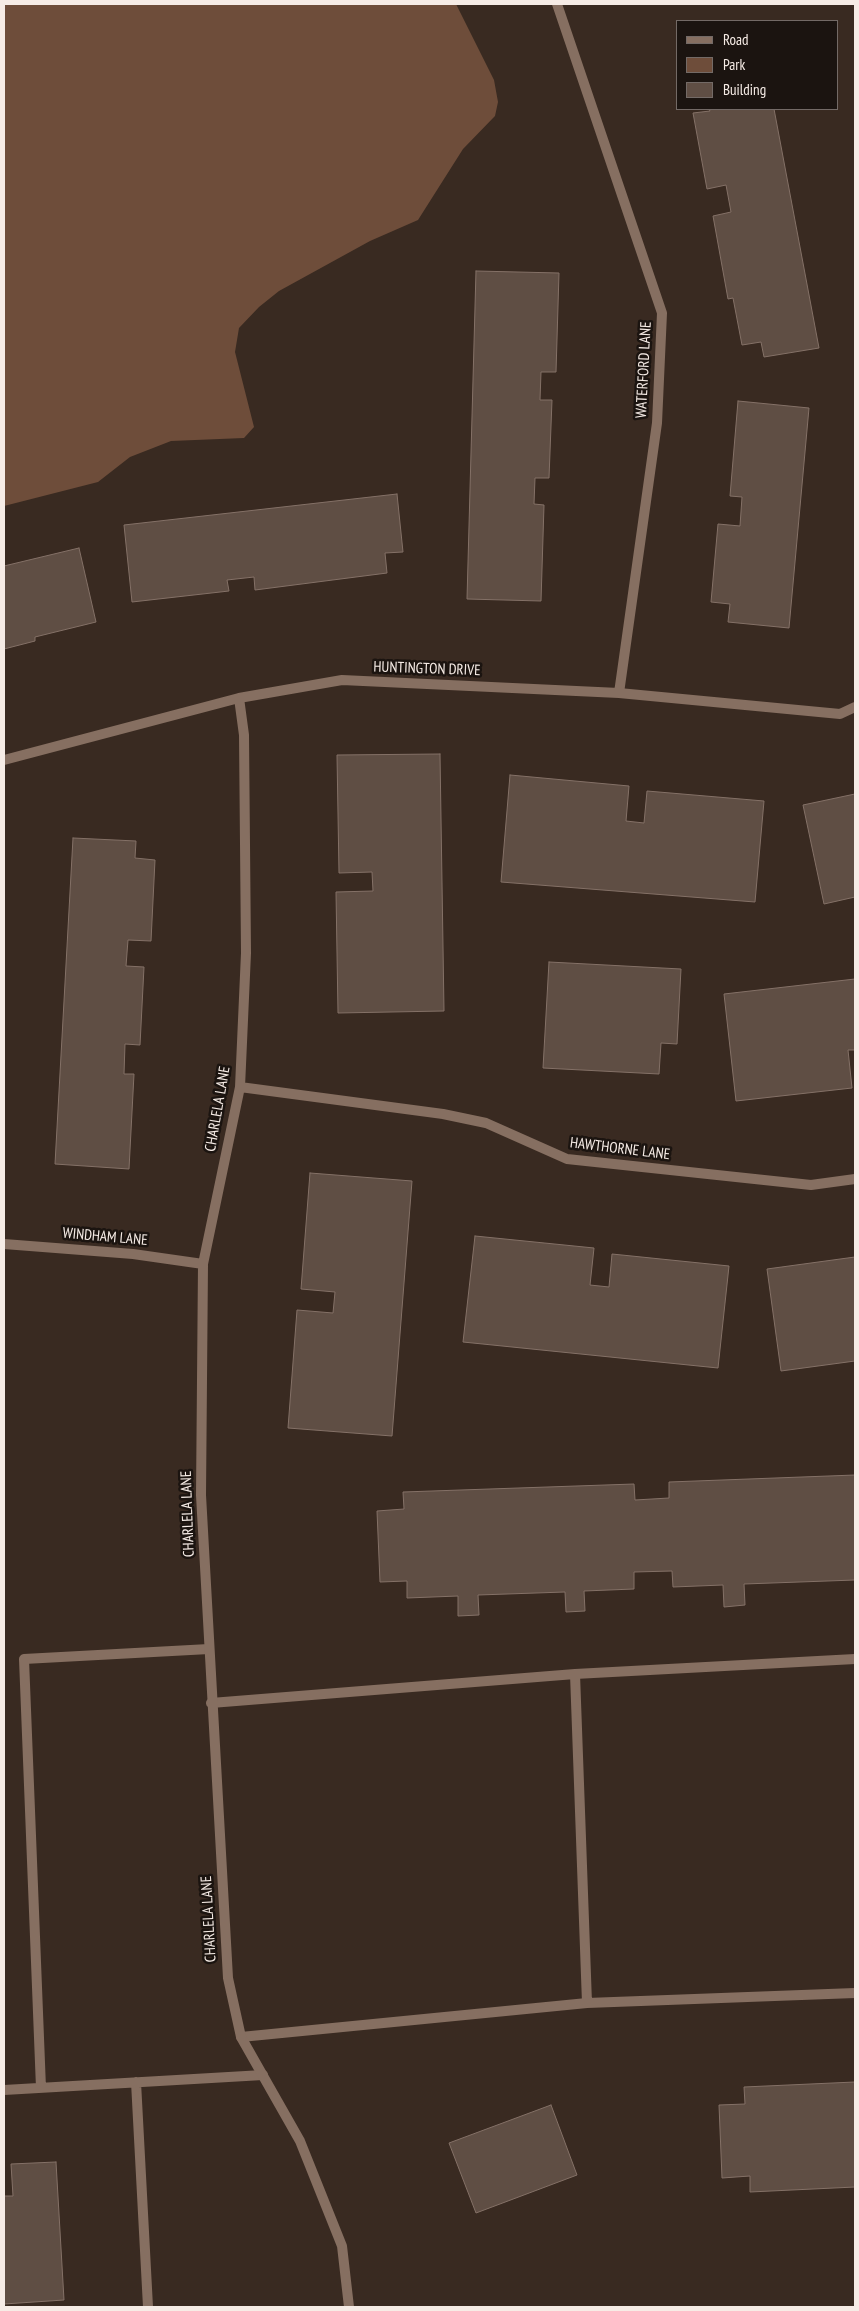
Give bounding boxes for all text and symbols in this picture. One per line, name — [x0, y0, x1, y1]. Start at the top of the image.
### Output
legend — [676, 20, 839, 110]
text: Road — [723, 30, 749, 49]
text: Park — [723, 55, 745, 74]
text: Building — [723, 80, 766, 99]
street label: WATERFORD LANE — [632, 321, 656, 419]
street label: HUNTINGTON DRIVE — [373, 658, 481, 680]
street label: CHARLELA LANE — [202, 1065, 234, 1153]
street label: HAWTHORNE LANE — [569, 1134, 671, 1164]
street label: WINDHAM LANE — [62, 1224, 148, 1250]
street label: CHARLELA LANE — [177, 1471, 199, 1557]
street label: CHARLELA LANE — [198, 1875, 220, 1963]

